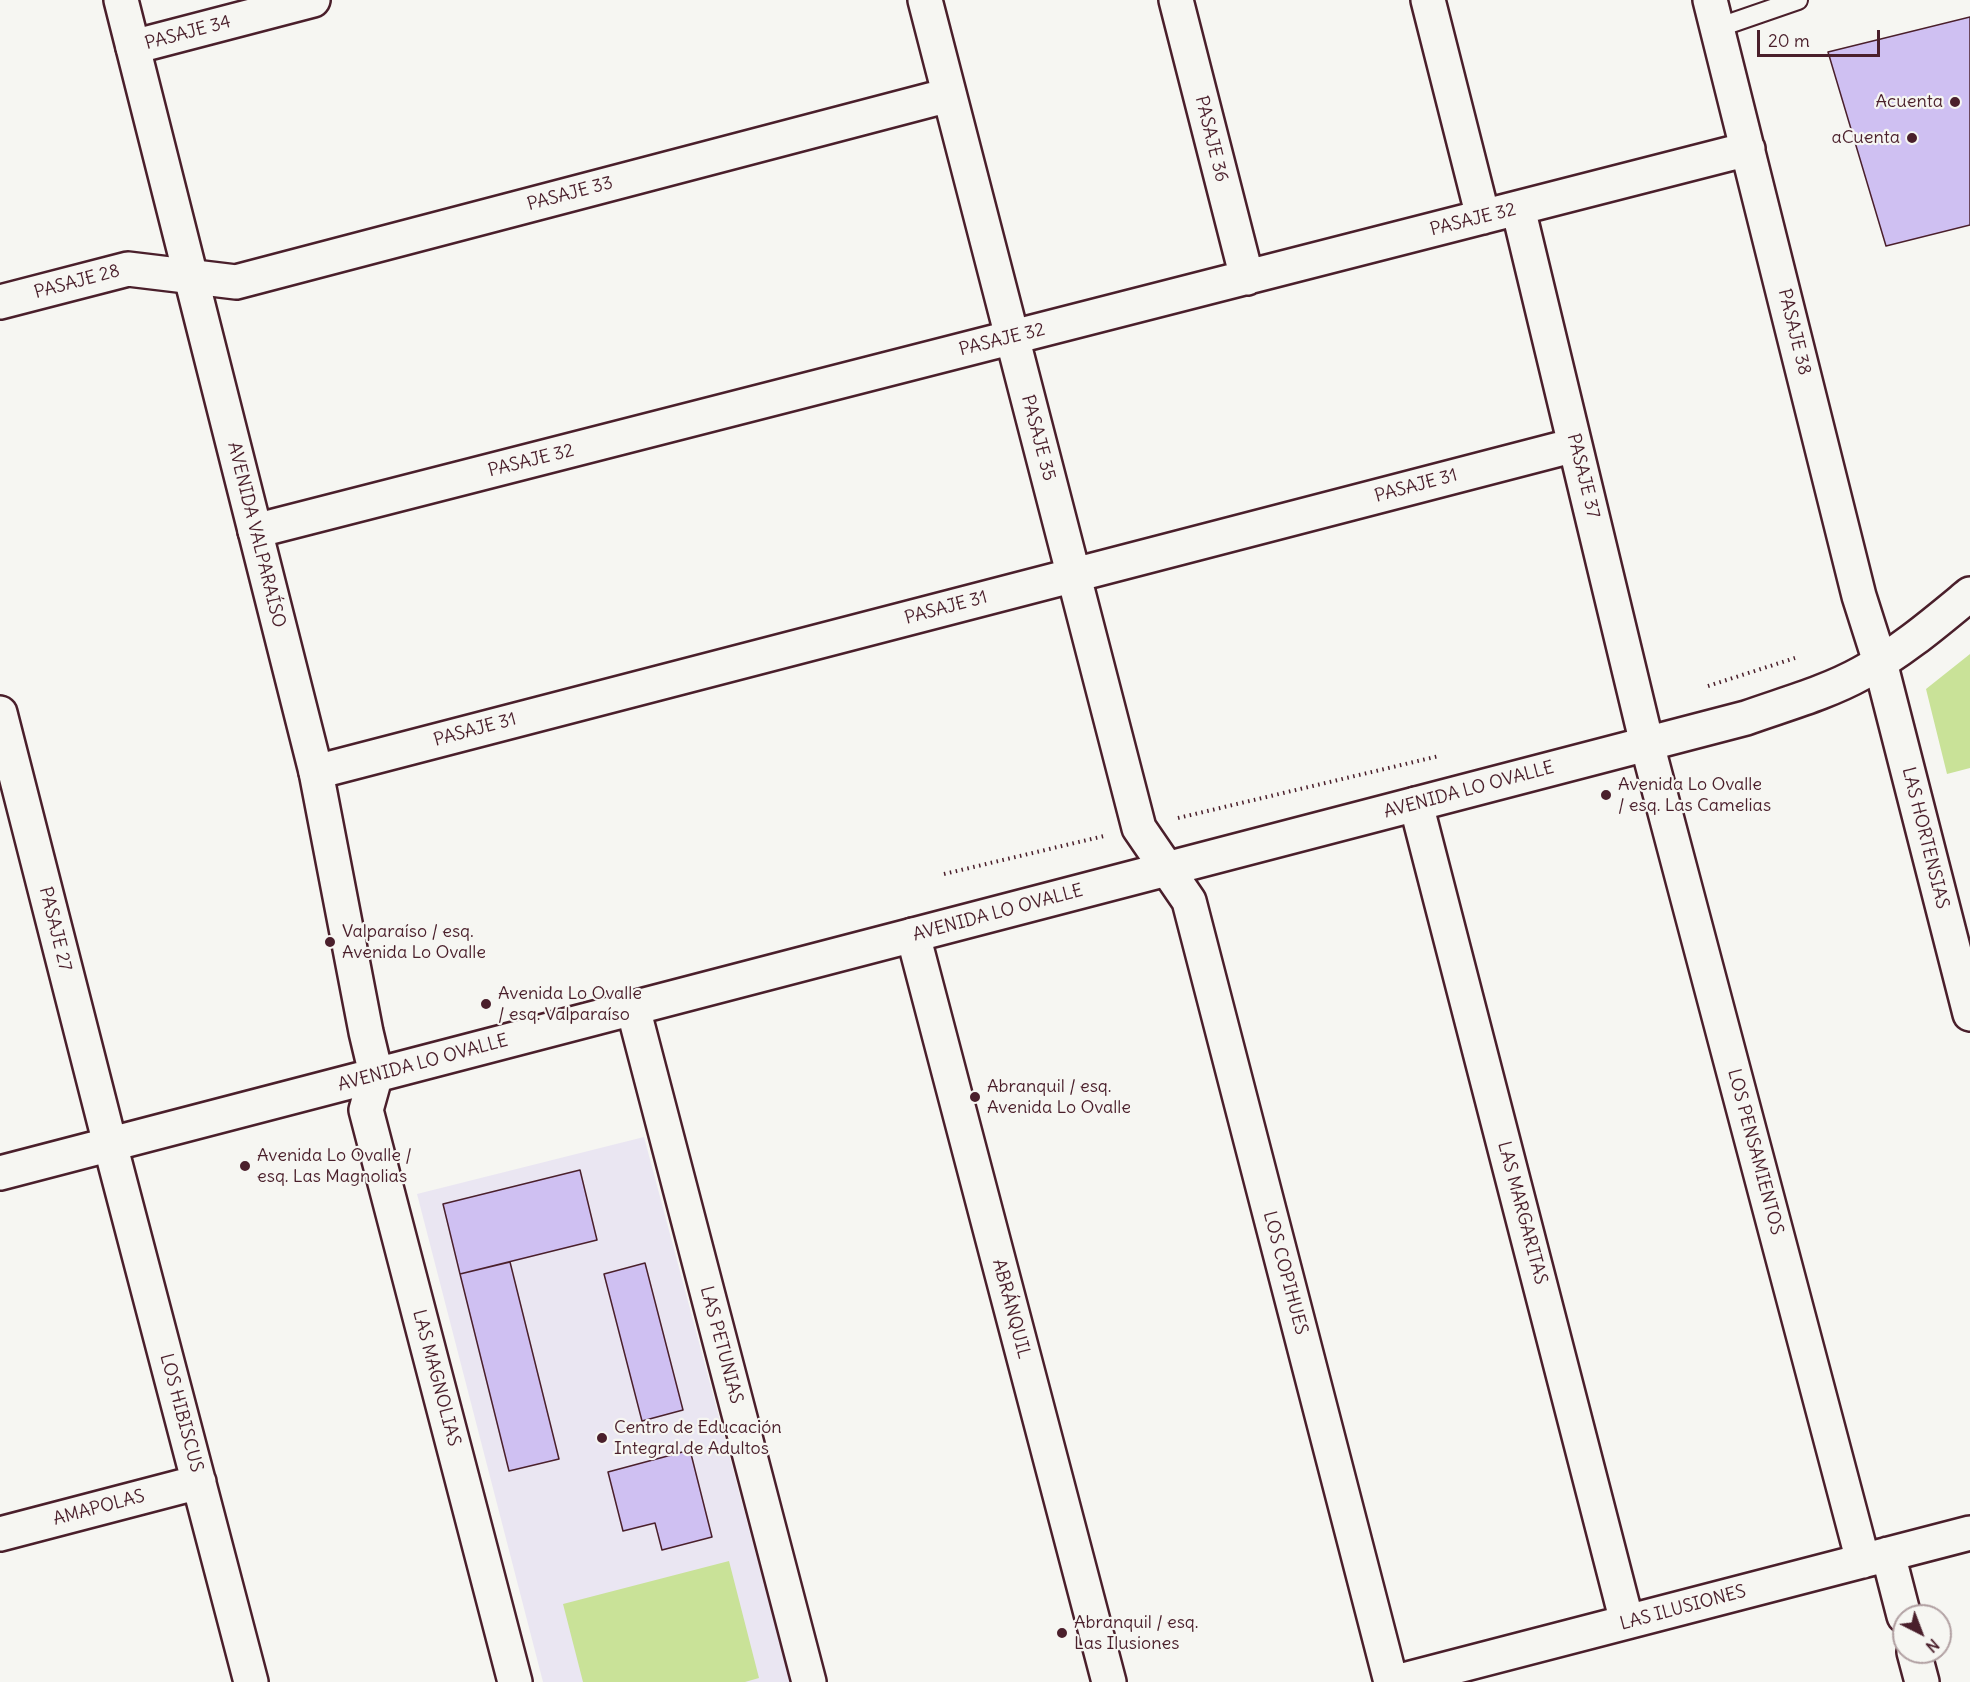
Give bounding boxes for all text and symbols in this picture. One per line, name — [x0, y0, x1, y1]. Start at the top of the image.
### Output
street label: PASAJE 34 — [143, 11, 233, 55]
scale bar — [1760, 18, 1883, 56]
text: 20 m — [1768, 29, 1810, 52]
place label: Acuenta — [1876, 91, 1943, 113]
street label: PASAJE 36 — [1190, 94, 1232, 184]
marker: Acuenta — [1948, 95, 1962, 109]
place label: aCuenta — [1832, 127, 1900, 149]
marker: aCuenta — [1905, 131, 1919, 145]
street label: PASAJE 33 — [525, 172, 615, 216]
street label: PASAJE 32 — [1428, 199, 1518, 241]
street label: PASAJE 28 — [32, 260, 122, 304]
street label: PASAJE 38 — [1773, 287, 1815, 377]
street label: PASAJE 32 — [957, 319, 1047, 361]
street label: PASAJE 35 — [1016, 393, 1060, 483]
street label: PASAJE 37 — [1562, 431, 1604, 521]
street label: AVENIDA VALPARAÍSO — [222, 440, 290, 630]
street label: PASAJE 32 — [486, 440, 576, 482]
street label: PASAJE 31 — [1372, 465, 1460, 507]
street label: PASAJE 31 — [902, 587, 990, 629]
street label: PASAJE 31 — [431, 709, 519, 751]
street label: AVENIDA LO OVALLE — [1382, 757, 1556, 823]
street label: LAS HORTENSIAS — [1897, 765, 1953, 911]
place label: Avenida Lo Ovalle / esq. Las Camelias — [1618, 774, 1771, 816]
marker: Avenida Lo Ovalle / esq. Las Camelias — [1599, 788, 1613, 802]
street label: AVENIDA LO OVALLE — [911, 880, 1085, 946]
street label: PASAJE 27 — [34, 885, 76, 973]
place label: Valparaíso / esq. Avenida Lo Ovalle — [342, 921, 486, 964]
marker: Valparaíso / esq. Avenida Lo Ovalle — [323, 935, 337, 949]
place label: Avenida Lo Ovalle / esq. Valparaíso — [498, 983, 642, 1026]
marker: Avenida Lo Ovalle / esq. Valparaíso — [479, 997, 493, 1011]
street label: AVENIDA LO OVALLE — [336, 1030, 510, 1096]
street label: LOS PENSAMIENTOS — [1722, 1067, 1788, 1237]
place label: Abranquil / esq. Avenida Lo Ovalle — [987, 1076, 1131, 1118]
marker: Abranquil / esq. Avenida Lo Ovalle — [968, 1090, 982, 1104]
street label: LAS MARGARITAS — [1493, 1139, 1551, 1287]
place label: Avenida Lo Ovalle / esq. Las Magnolias — [257, 1145, 412, 1188]
marker: Avenida Lo Ovalle / esq. Las Magnolias — [238, 1159, 252, 1173]
street label: LOS COPIHUES — [1258, 1209, 1312, 1337]
street label: ABRÁNQUIL — [987, 1257, 1035, 1361]
street label: LAS PETUNIAS — [695, 1284, 747, 1406]
street label: LAS MAGNOLIAS — [407, 1307, 465, 1449]
street label: LOS HIBISCUS — [155, 1351, 207, 1475]
place label: Centro de Educación Integral de Adultos — [614, 1417, 782, 1460]
marker: Centro de Educación Integral de Adultos — [595, 1431, 609, 1445]
street label: AMAPOLAS — [51, 1485, 147, 1531]
street label: LAS ILUSIONES — [1618, 1581, 1748, 1635]
north arrow — [1892, 1604, 1952, 1664]
place label: Abranquil / esq. Las Ilusiones — [1074, 1612, 1199, 1654]
marker: Abranquil / esq. Las Ilusiones — [1055, 1626, 1069, 1640]
text: N — [1922, 1635, 1944, 1657]

